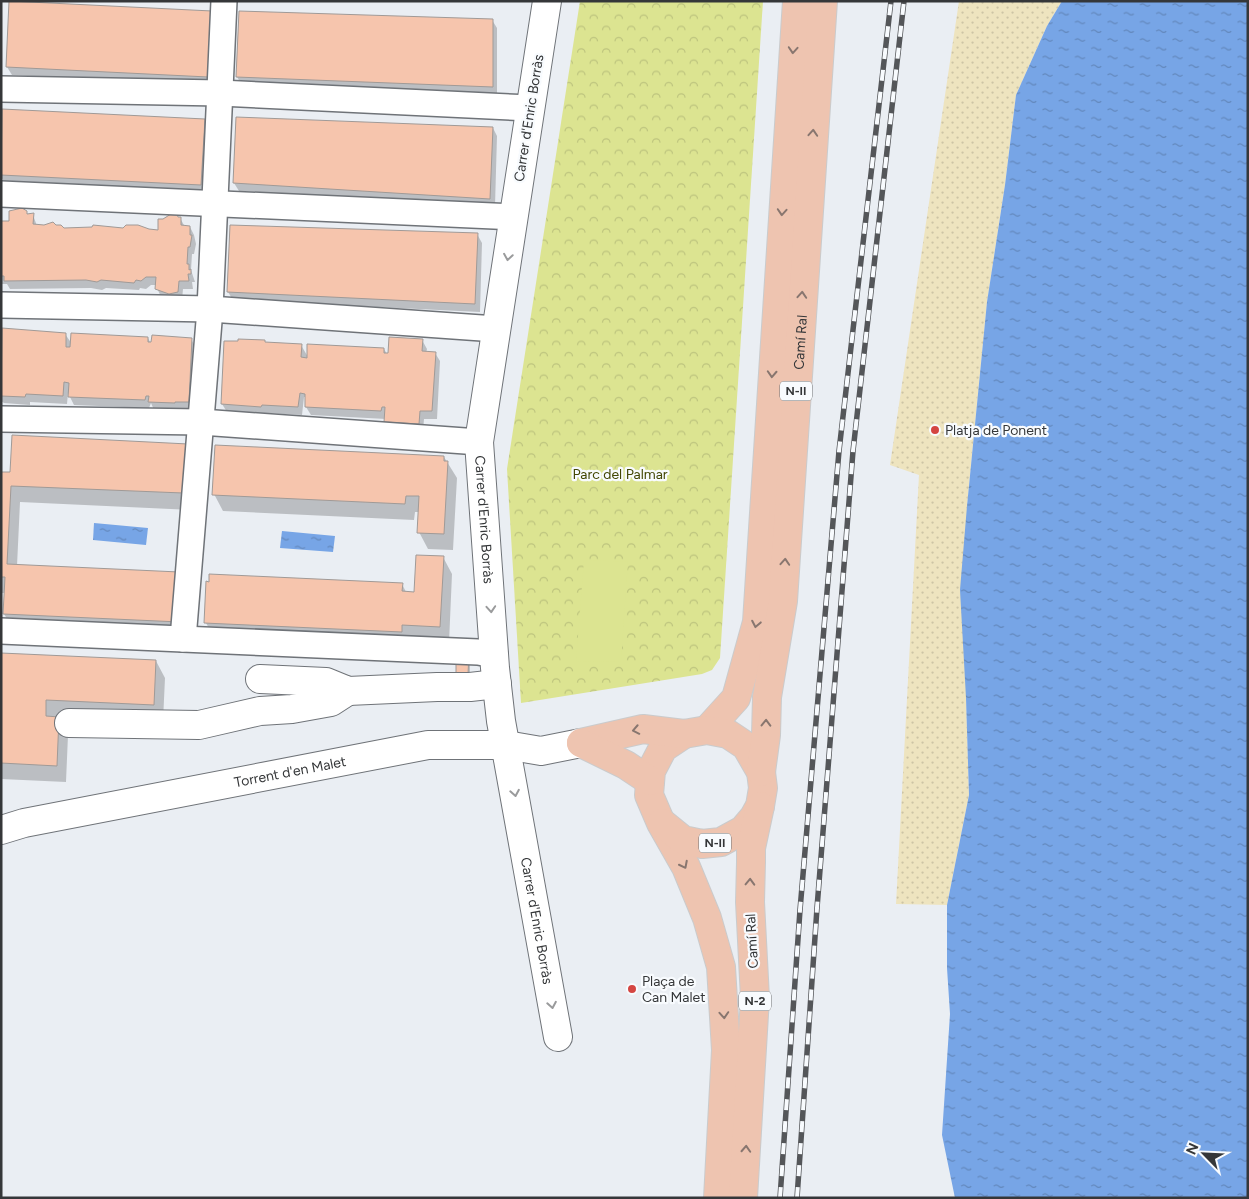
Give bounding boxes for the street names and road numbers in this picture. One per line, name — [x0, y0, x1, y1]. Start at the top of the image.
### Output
street label: Carrer d'Enric Borràs — [511, 53, 547, 183]
street label: Camí Ral — [790, 314, 811, 370]
road number: N-II — [780, 382, 812, 401]
street label: Carrer d'Enric Borràs — [471, 455, 498, 584]
street label: Torrent d'en Malet — [233, 753, 347, 791]
road number: N-II — [699, 834, 731, 852]
street label: Carrer d'Enric Borràs — [517, 856, 557, 985]
street label: Camí Ral — [742, 913, 762, 969]
road number: N-2 — [739, 991, 771, 1010]

